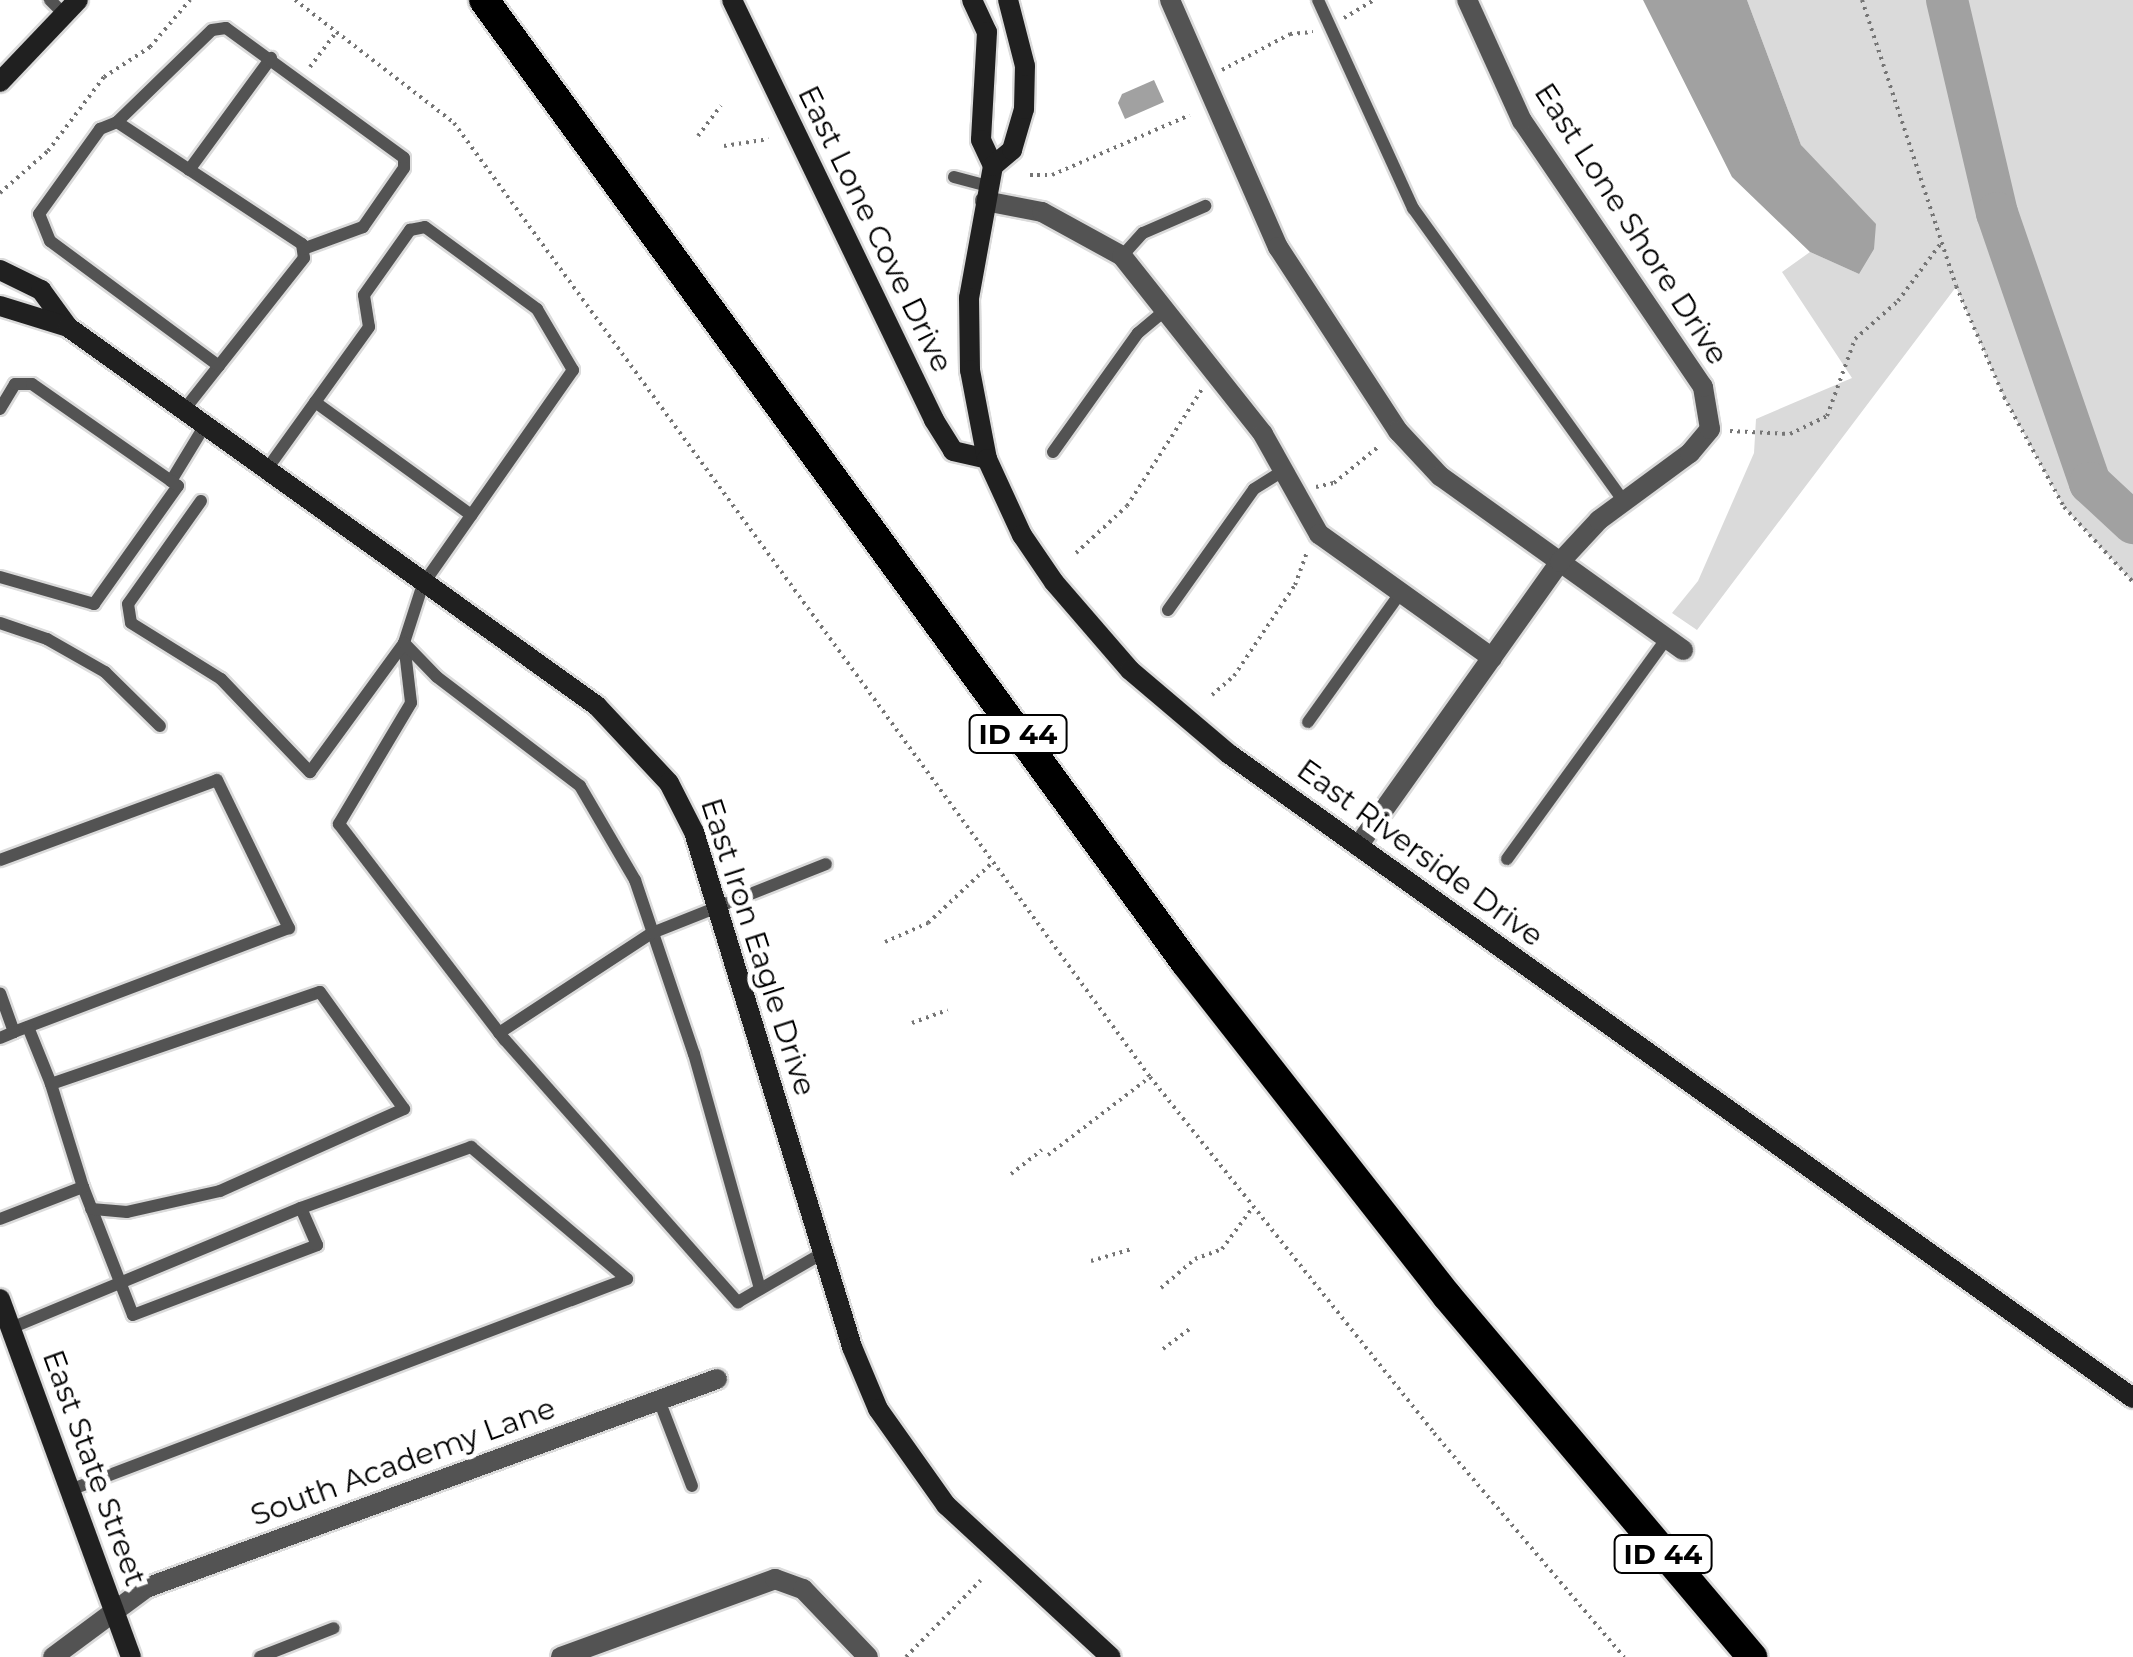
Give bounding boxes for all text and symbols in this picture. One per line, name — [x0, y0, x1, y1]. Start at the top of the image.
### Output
street label: East Lone Shore Drive — [1526, 76, 1736, 372]
street label: East Lone Cove Drive — [790, 80, 960, 378]
road number: ID 44 — [968, 711, 1068, 757]
street label: East Riverside Drive — [1290, 752, 1550, 954]
street label: East Iron Eagle Drive — [693, 794, 823, 1100]
street label: East State Street — [35, 1345, 153, 1591]
street label: South Academy Lane — [246, 1390, 560, 1534]
road number: ID 44 — [1613, 1531, 1713, 1577]

